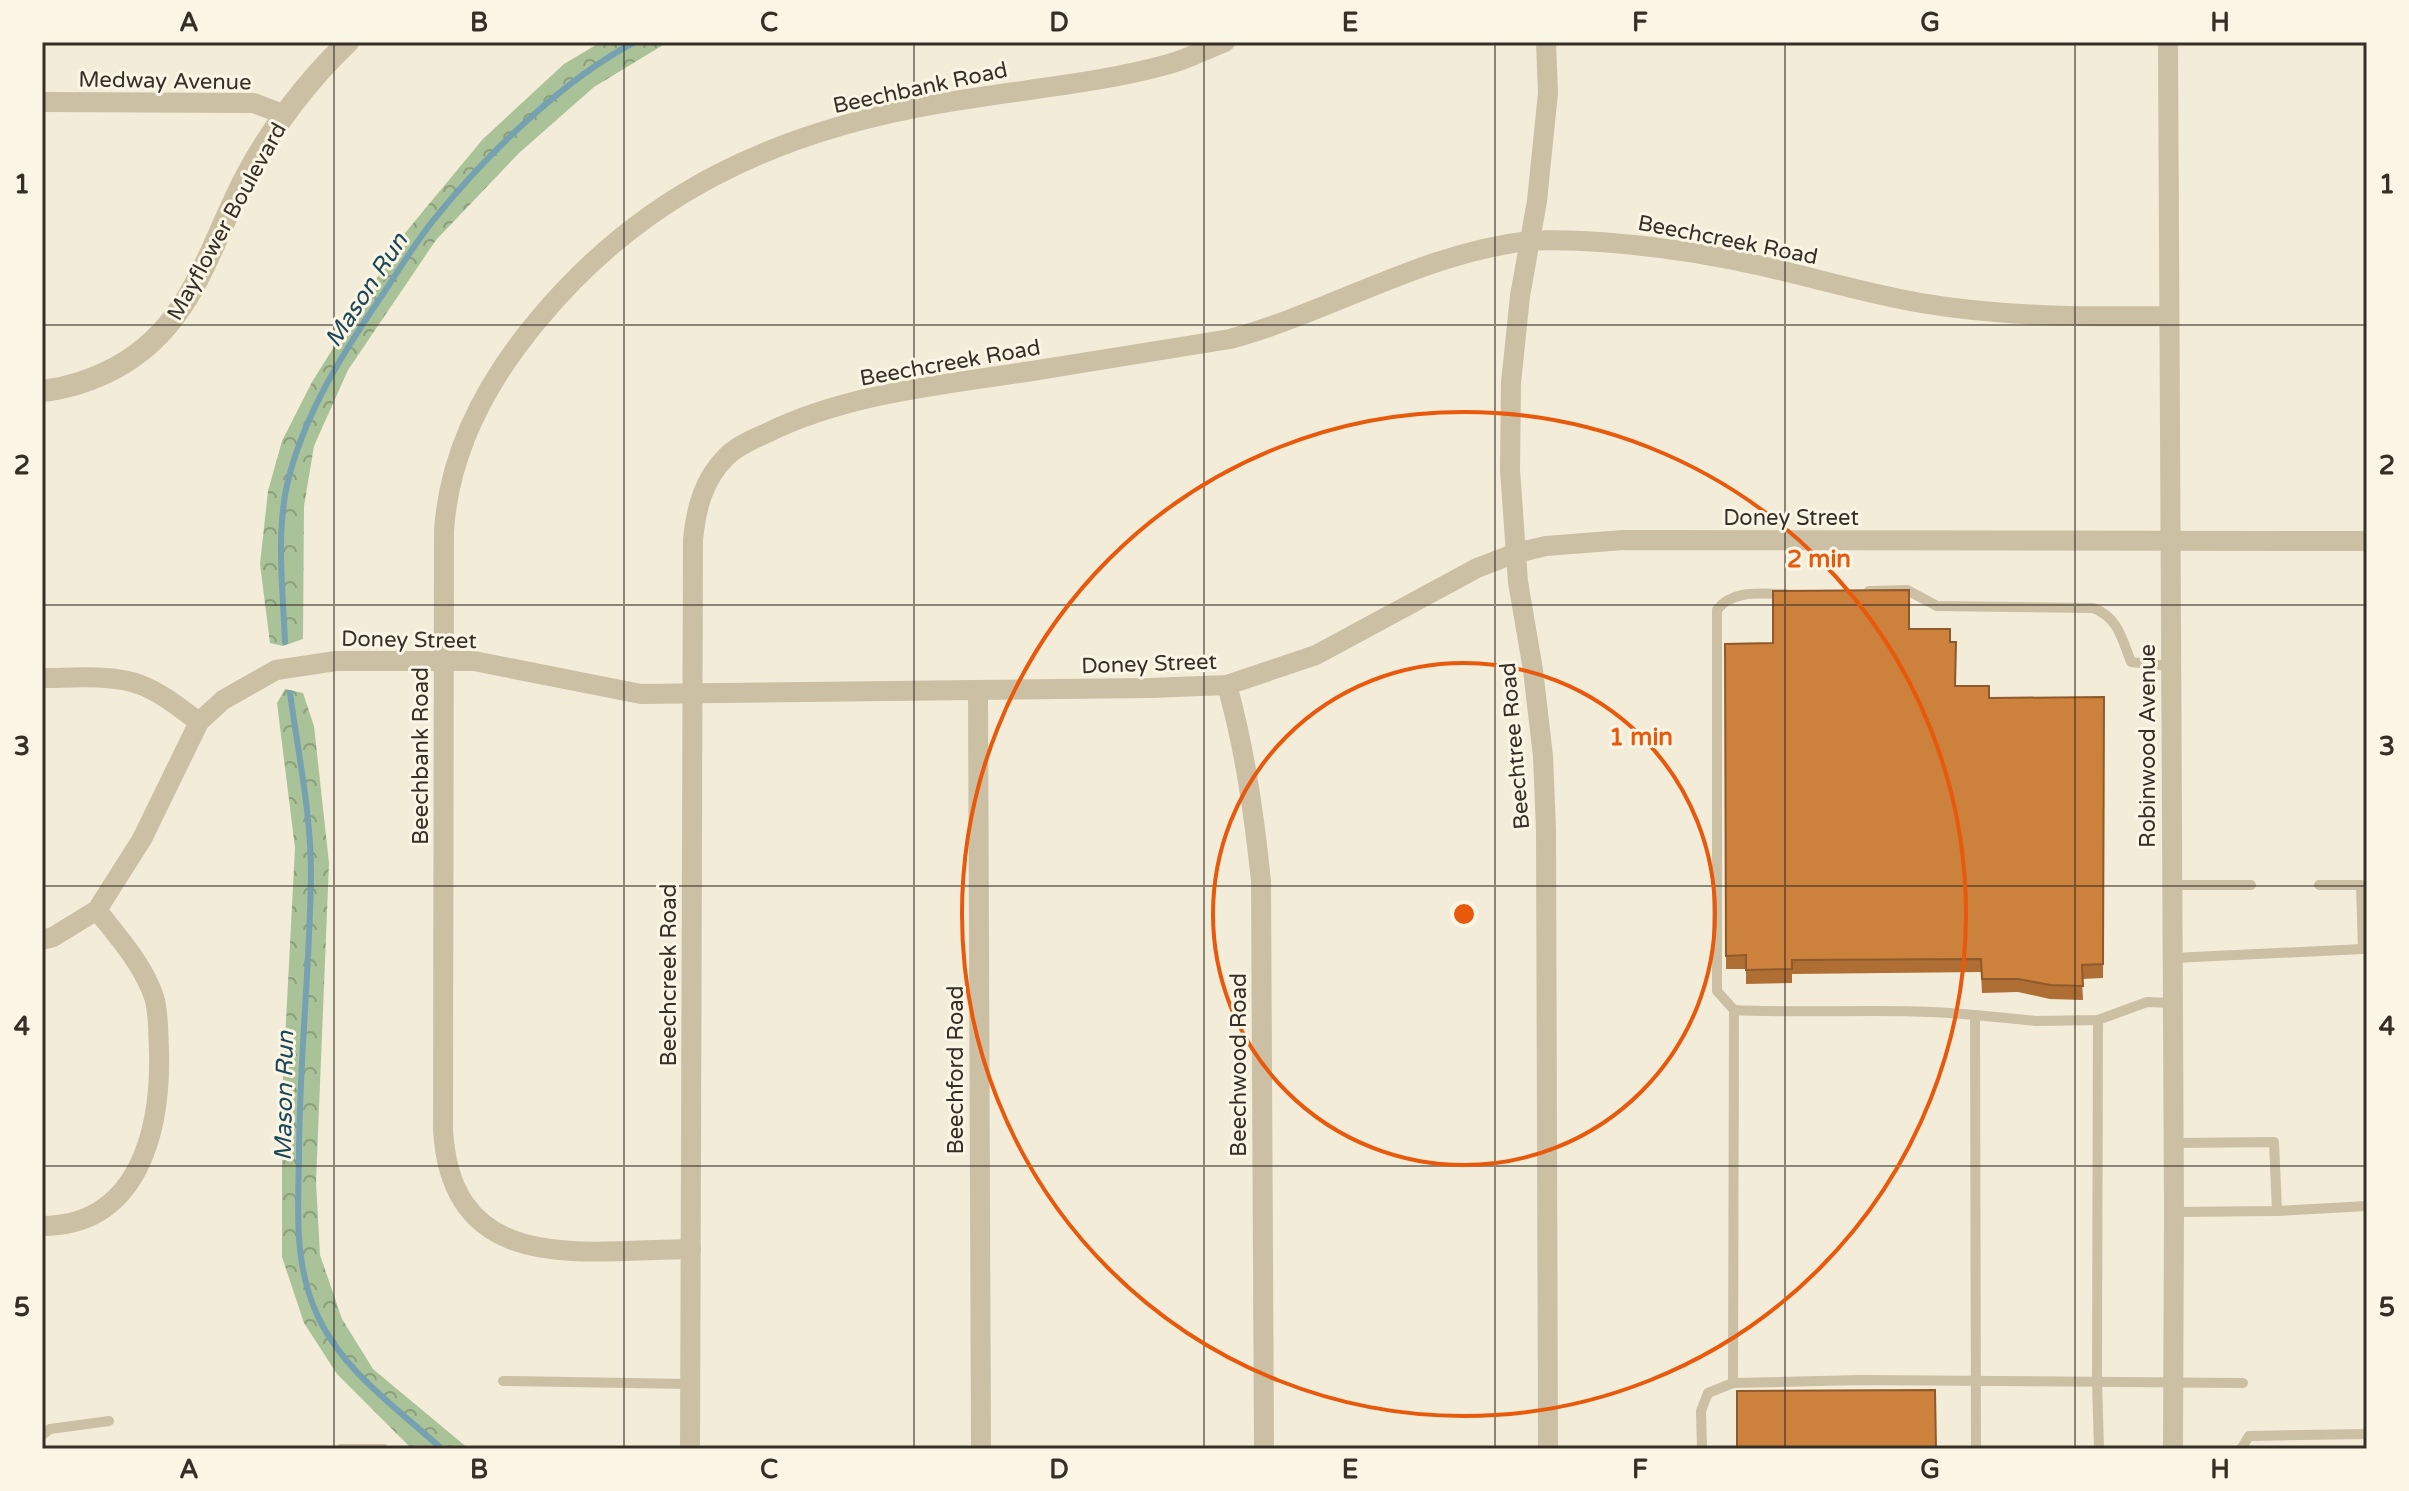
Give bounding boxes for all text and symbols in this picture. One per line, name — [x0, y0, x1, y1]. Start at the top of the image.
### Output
text: A — [179, 7, 199, 38]
text: B — [470, 7, 488, 38]
text: C — [760, 7, 778, 38]
text: D — [1049, 7, 1069, 38]
text: E — [1342, 7, 1358, 38]
text: F — [1632, 7, 1648, 38]
text: G — [1920, 7, 1940, 38]
text: H — [2210, 7, 2230, 38]
street label: Beechbank Road — [831, 57, 1010, 119]
street label: Medway Avenue — [78, 66, 252, 96]
street label: Mayflower Boulevard — [162, 118, 292, 325]
text: 1 — [14, 169, 30, 200]
text: 1 — [2379, 169, 2395, 200]
street label: Beechcreek Road — [1636, 210, 1820, 270]
water label: Mason Run — [319, 227, 415, 353]
street label: Beechcreek Road — [858, 334, 1042, 392]
text: 2 — [14, 450, 30, 481]
text: 2 — [2379, 450, 2395, 481]
street label: Doney Street — [1723, 505, 1859, 531]
text: 2 min — [1787, 545, 1851, 574]
street label: Doney Street — [341, 626, 477, 654]
street label: Robinwood Avenue — [2135, 644, 2161, 848]
street label: Doney Street — [1081, 649, 1217, 679]
street label: Beechtree Road — [1495, 661, 1535, 830]
street label: Beechbank Road — [408, 667, 434, 845]
text: 1 min — [1609, 723, 1673, 752]
text: 3 — [14, 731, 30, 762]
text: 3 — [2379, 731, 2395, 762]
street label: Beechcreek Road — [656, 884, 682, 1066]
centre of rings — [1450, 900, 1478, 928]
street label: Beechwood Road — [1226, 973, 1252, 1157]
street label: Beechford Road — [943, 985, 969, 1155]
text: 4 — [14, 1011, 30, 1042]
text: 4 — [2379, 1011, 2395, 1042]
water label: Mason Run — [269, 1029, 300, 1161]
text: 5 — [14, 1292, 30, 1323]
text: 5 — [2379, 1292, 2395, 1323]
text: A — [179, 1454, 199, 1485]
text: B — [470, 1454, 488, 1485]
text: C — [760, 1454, 778, 1485]
text: D — [1049, 1454, 1069, 1485]
text: E — [1342, 1454, 1358, 1485]
text: F — [1632, 1454, 1648, 1485]
text: G — [1920, 1454, 1940, 1485]
text: H — [2210, 1454, 2230, 1485]

